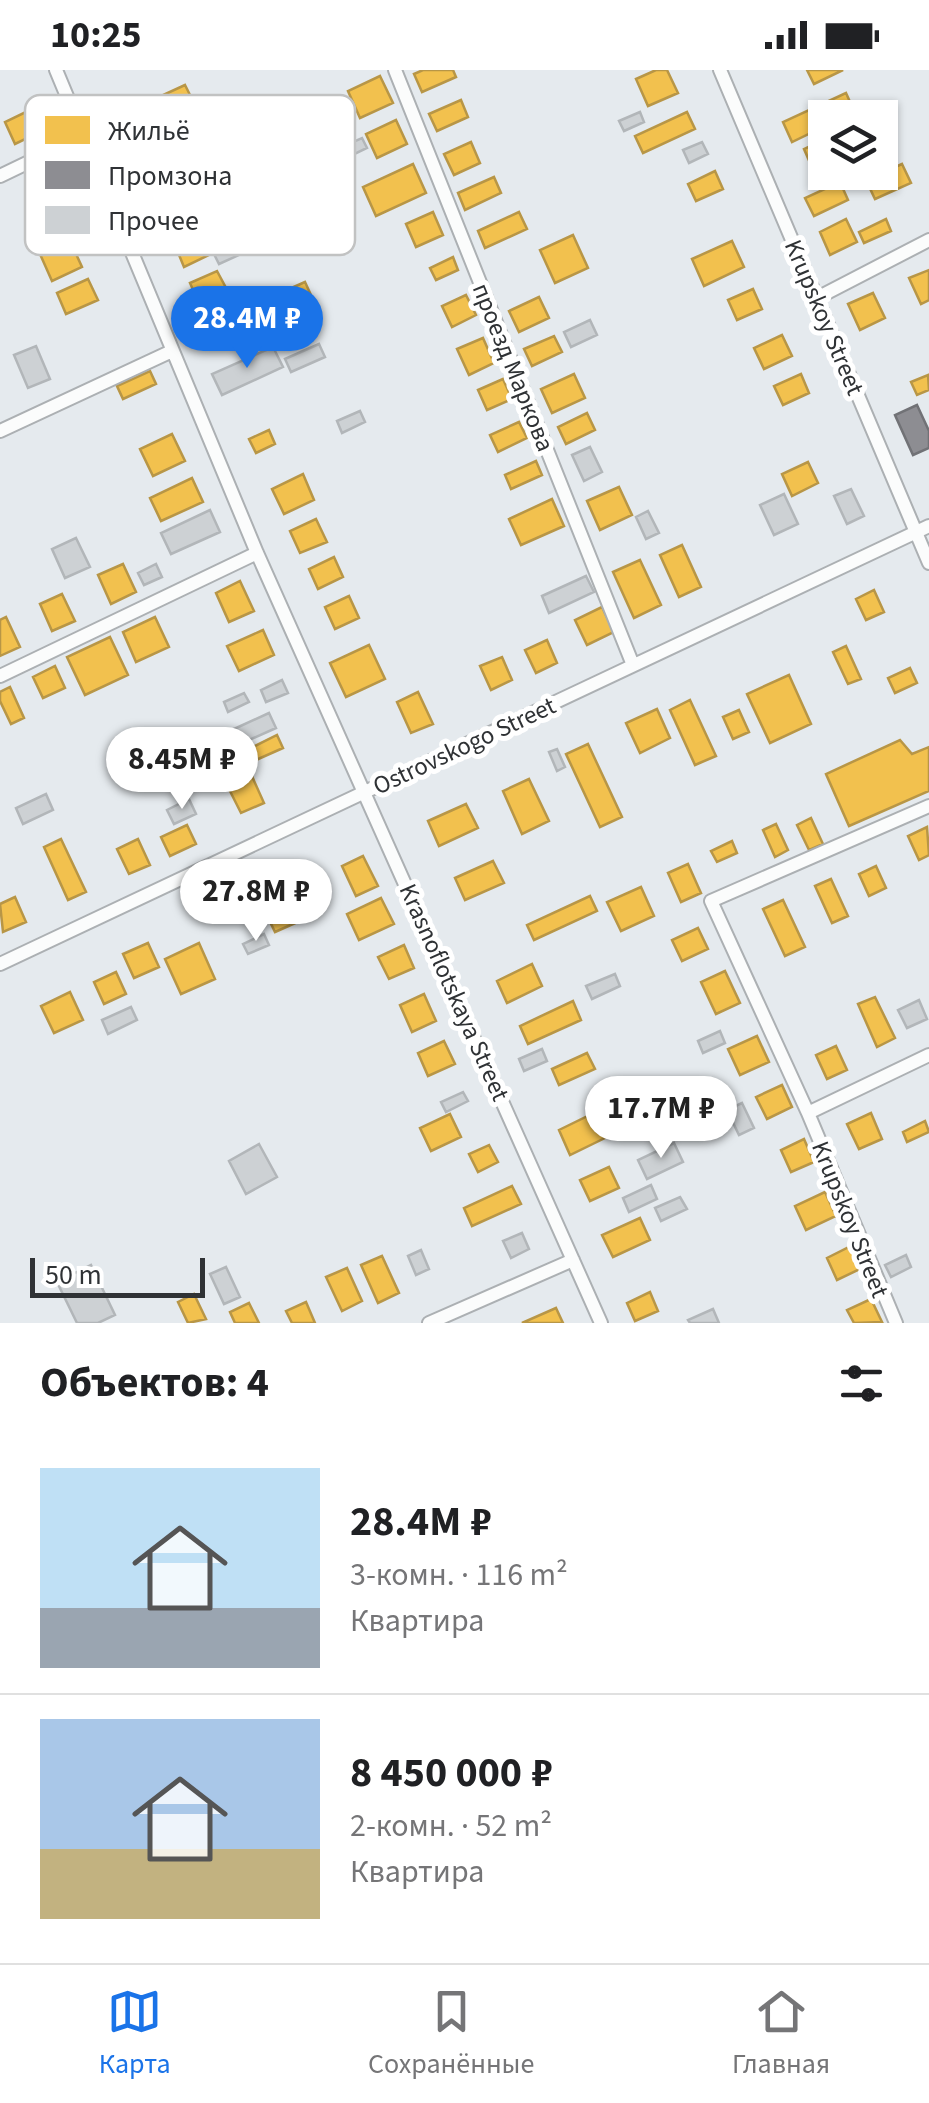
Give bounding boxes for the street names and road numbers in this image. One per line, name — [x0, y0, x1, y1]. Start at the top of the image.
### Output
street label: Krupskoy Street — [775, 234, 873, 401]
street label: проезд Маркова — [463, 278, 563, 457]
street label: Ostrovskogo Street — [367, 688, 562, 804]
street label: Krasnoflotskaya Street — [390, 878, 518, 1107]
street label: Krupskoy Street — [802, 1136, 898, 1303]

